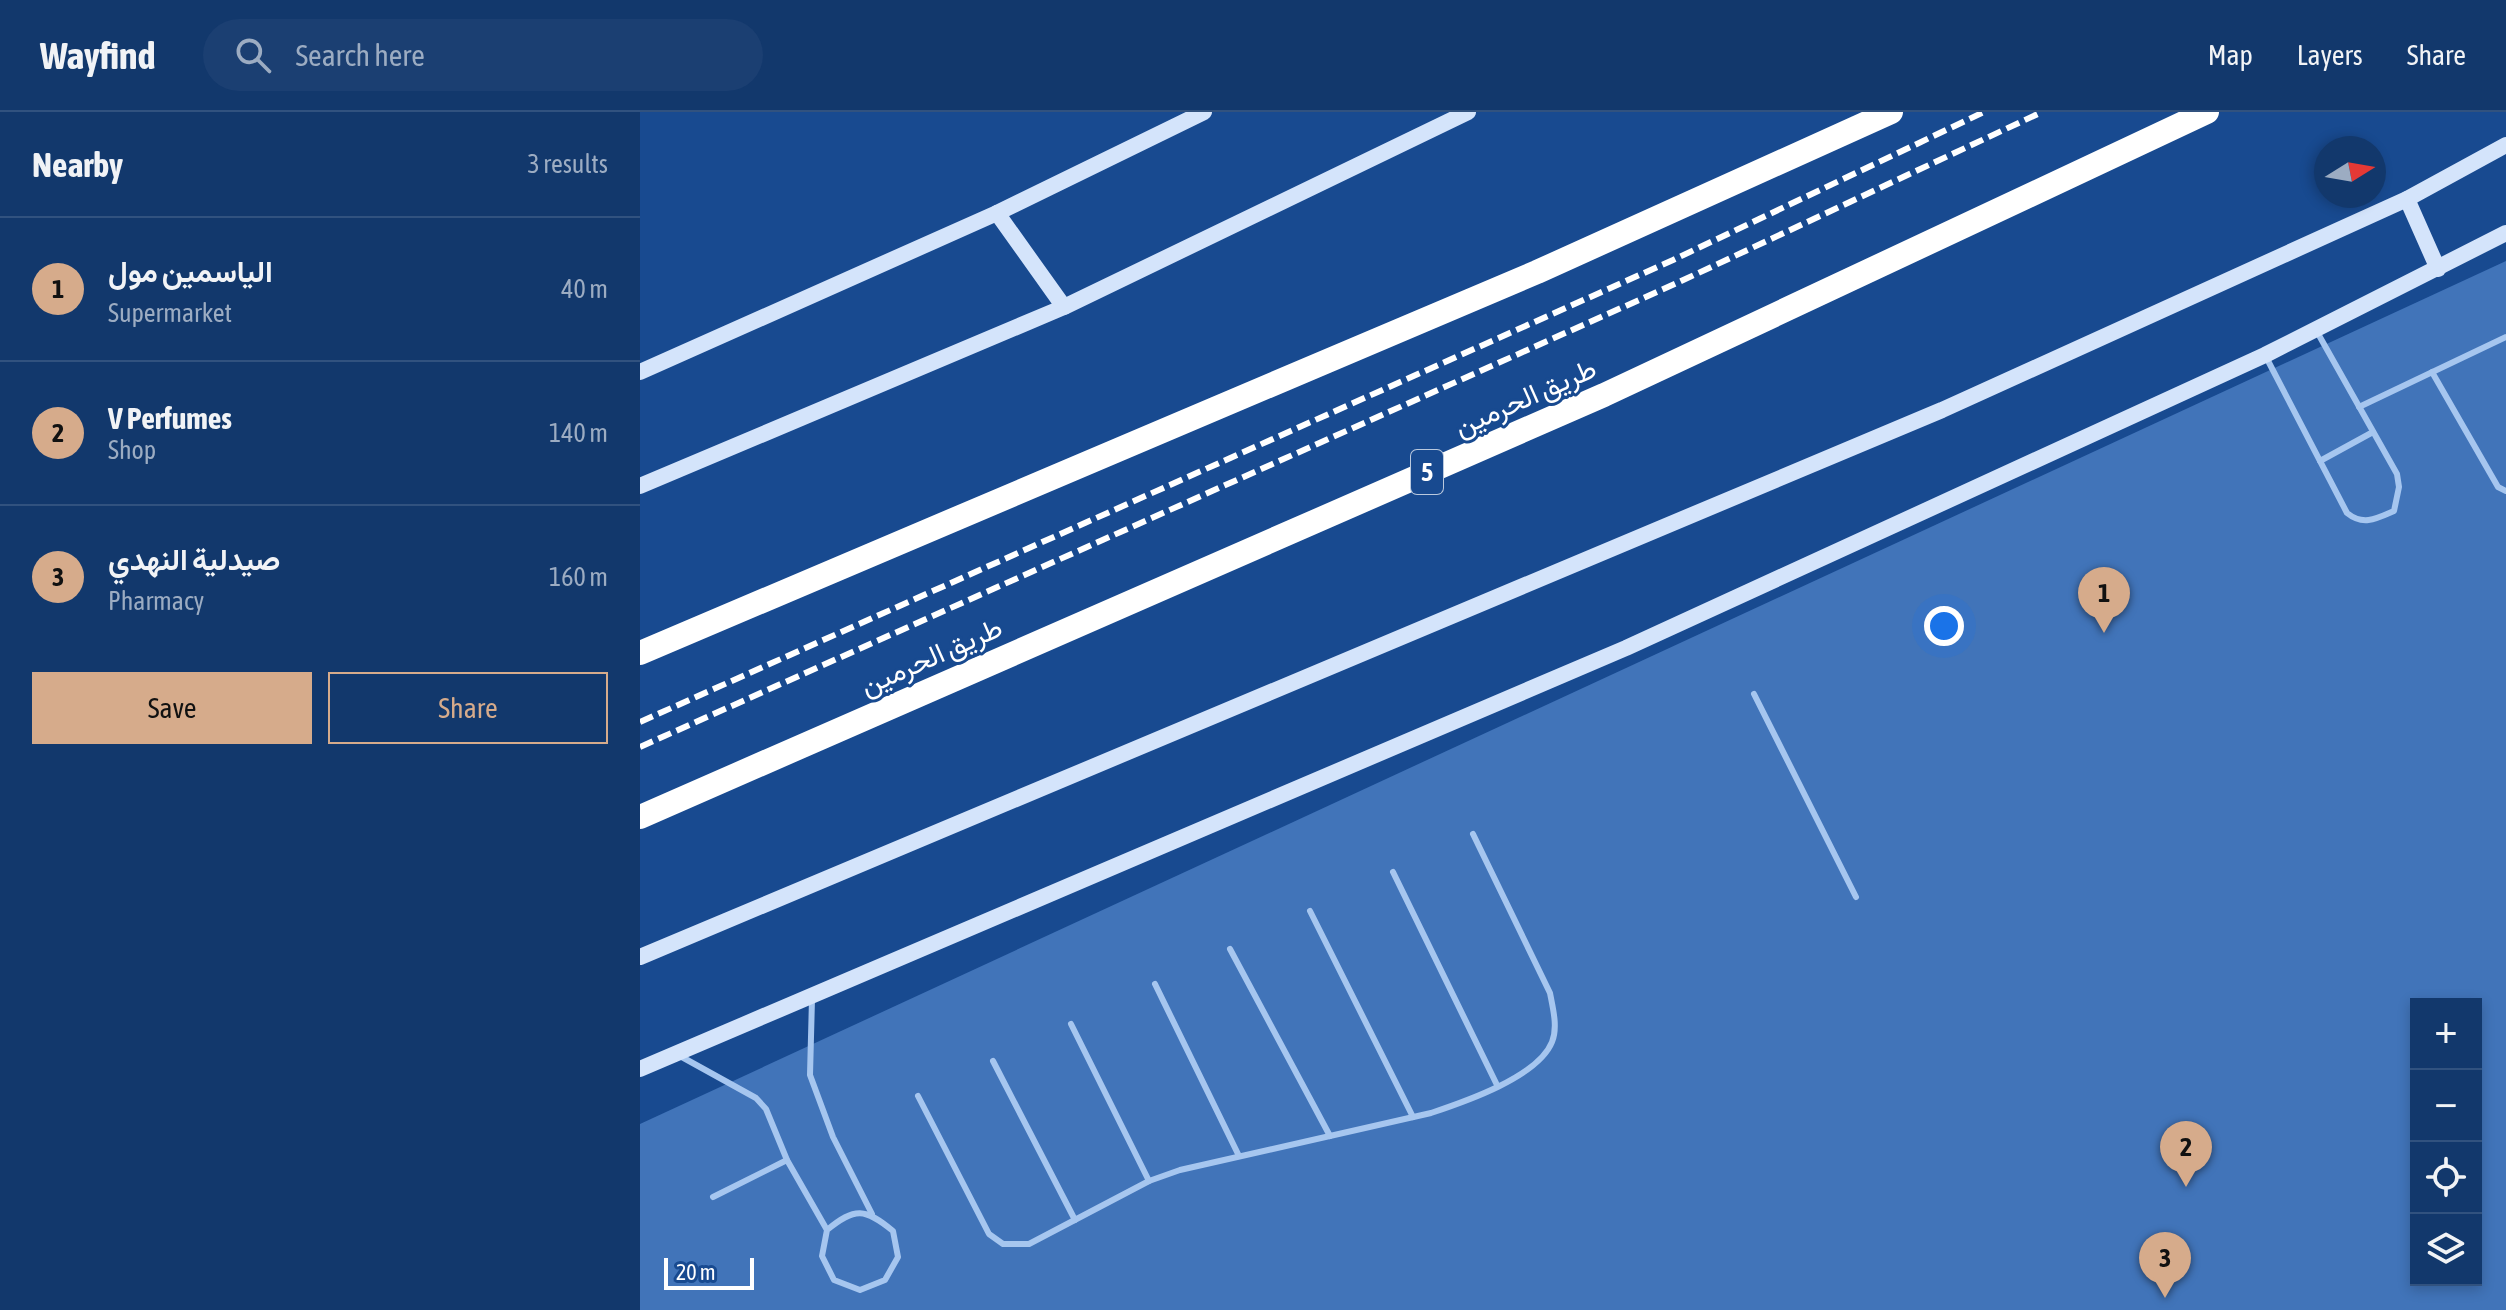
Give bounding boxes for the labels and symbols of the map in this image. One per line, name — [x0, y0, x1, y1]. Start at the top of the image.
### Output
north arrow — [2314, 136, 2386, 208]
street label: طريق الحرمين — [1449, 352, 1602, 444]
road number: 5 — [1411, 450, 1443, 494]
pin: 1 — [2078, 567, 2130, 633]
your location — [1924, 606, 1964, 646]
street label: طريق الحرمين — [855, 611, 1008, 703]
pin: 2 — [2160, 1121, 2212, 1187]
pin: 3 — [2139, 1232, 2191, 1298]
scale bar — [664, 1254, 754, 1290]

